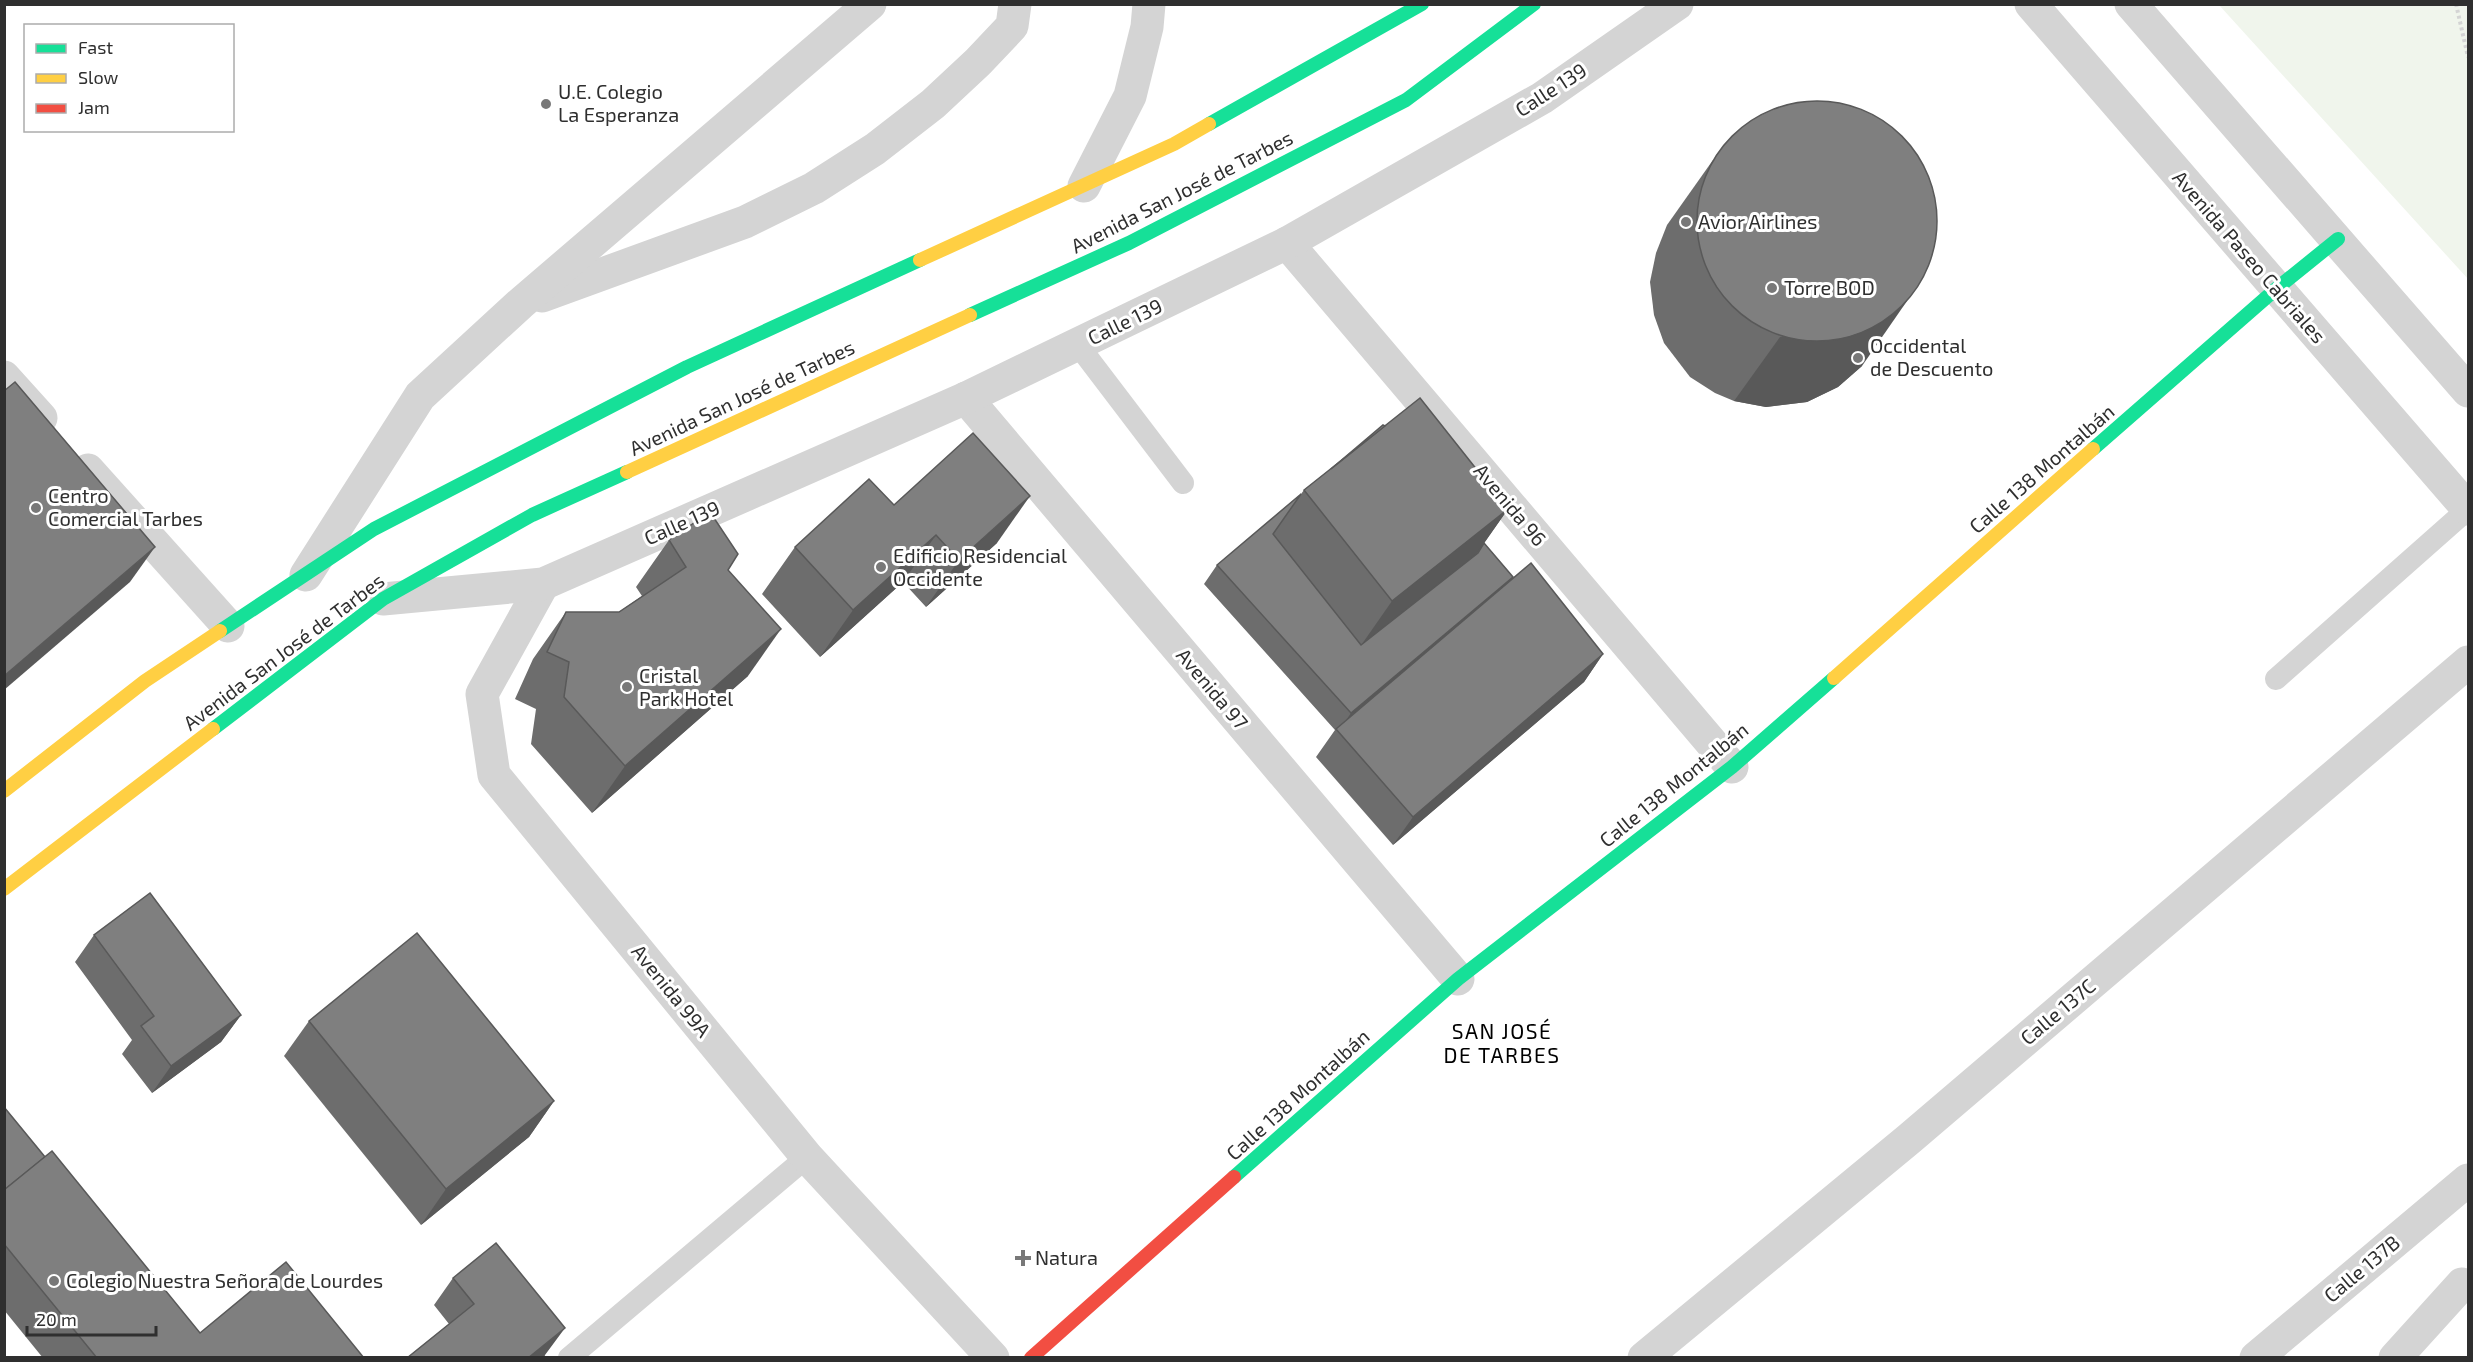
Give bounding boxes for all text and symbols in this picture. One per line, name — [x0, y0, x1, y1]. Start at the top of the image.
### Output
legend — [24, 24, 234, 132]
text: Fast — [78, 36, 113, 58]
street label: Calle 139 — [1510, 57, 1591, 121]
text: Slow — [78, 66, 119, 88]
place label: U.E. Colegio La Esperanza — [558, 79, 679, 126]
text: Jam — [78, 96, 110, 118]
marker: U.E. Colegio La Esperanza — [539, 97, 553, 111]
street label: Avenida San José de Tarbes — [1067, 125, 1296, 258]
street label: Avenida Paseo Cabriales — [2168, 165, 2331, 348]
place label: Avior Airlines — [1698, 209, 1817, 233]
marker: Avior Airlines — [1679, 215, 1693, 229]
place label: Torre BOD — [1784, 275, 1875, 299]
marker: Torre BOD — [1765, 281, 1779, 295]
street label: Calle 139 — [1083, 293, 1166, 349]
place label: Occidental de Descuento — [1870, 333, 1993, 380]
street label: Avenida San José de Tarbes — [625, 334, 858, 460]
marker: Occidental de Descuento — [1851, 351, 1865, 365]
street label: Calle 138 Montalbán — [1964, 399, 2119, 538]
street label: Avenida 96 — [1470, 458, 1552, 550]
place label: Centro Comercial Tarbes — [48, 483, 203, 530]
street label: Calle 139 — [640, 495, 723, 549]
marker: Centro Comercial Tarbes — [29, 501, 43, 515]
place label: Edificio Residencial Occidente — [893, 543, 1067, 590]
marker: Edificio Residencial Occidente — [874, 560, 888, 574]
street label: Avenida San José de Tarbes — [178, 568, 389, 735]
street label: Avenida 97 — [1172, 643, 1254, 734]
place label: Cristal Park Hotel — [639, 663, 733, 710]
marker: Cristal Park Hotel — [620, 680, 634, 694]
street label: Calle 138 Montalbán — [1594, 717, 1752, 852]
street label: Avenida 99A — [627, 939, 717, 1042]
street label: Calle 137C — [2015, 973, 2100, 1049]
district label: SAN JOSÉ DE TARBES — [1444, 1018, 1560, 1067]
street label: Calle 138 Montalbán — [1221, 1024, 1374, 1165]
street label: Calle 137B — [2319, 1230, 2404, 1307]
place label: Natura — [1035, 1245, 1098, 1269]
marker: Natura — [1016, 1251, 1030, 1265]
place label: Colegio Nuestra Señora de Lourdes — [66, 1268, 383, 1292]
marker: Colegio Nuestra Señora de Lourdes — [47, 1274, 61, 1288]
scale bar — [27, 1299, 156, 1337]
text: 20 m — [36, 1308, 77, 1330]

